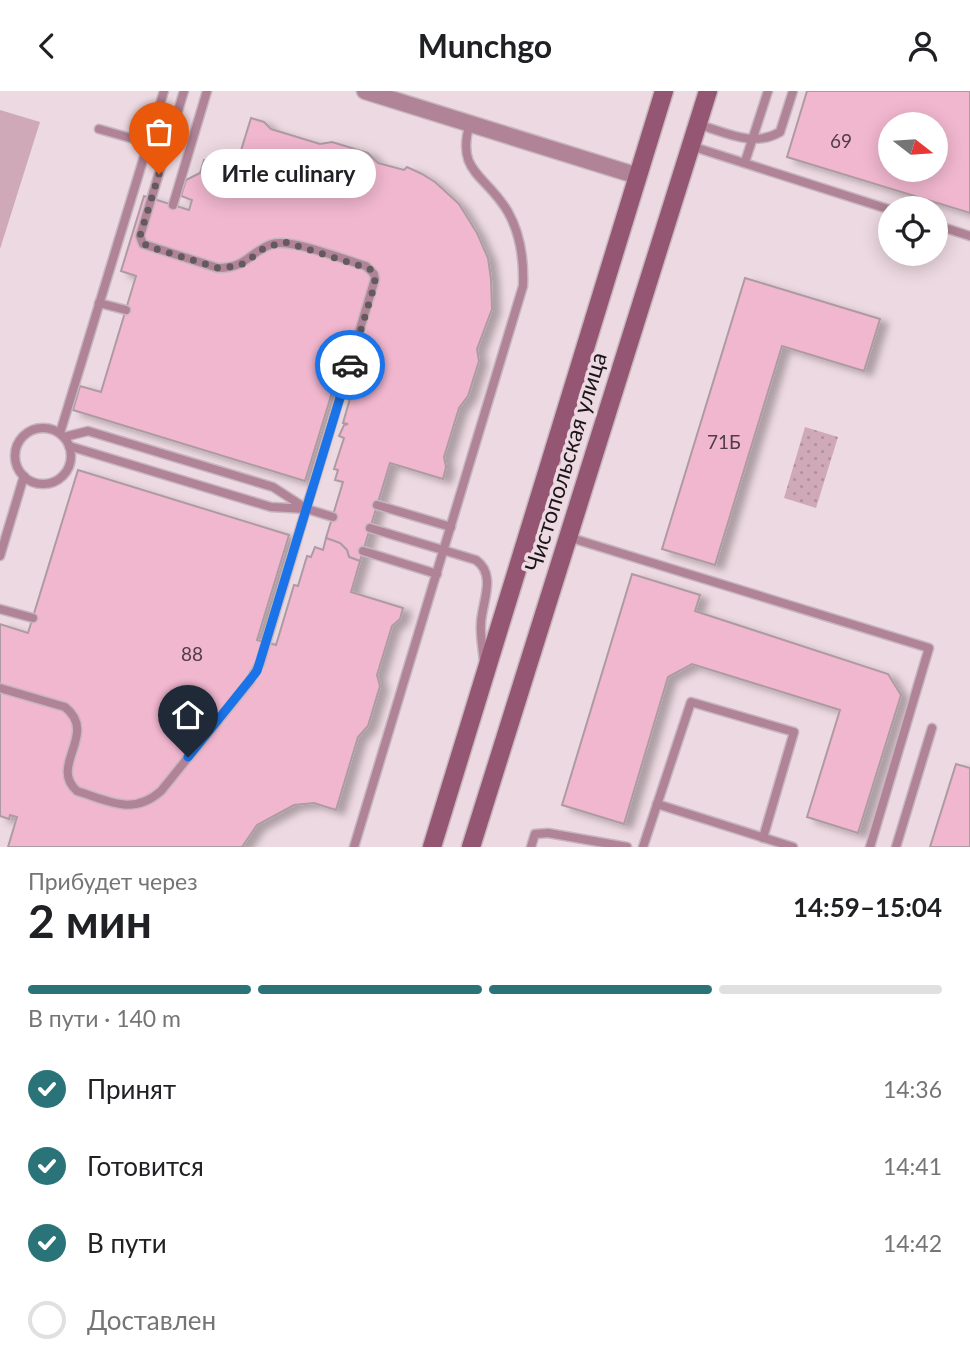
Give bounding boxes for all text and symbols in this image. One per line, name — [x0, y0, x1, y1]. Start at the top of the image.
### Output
text: Munchgo — [418, 26, 552, 65]
icon: back — [28, 27, 66, 65]
icon: person — [904, 27, 942, 65]
pin — [129, 102, 189, 174]
north arrow — [878, 112, 948, 182]
map controls — [878, 112, 948, 266]
icon: bag — [140, 113, 178, 151]
house number: 69 — [830, 129, 852, 152]
callout: Итle culinary — [201, 149, 376, 199]
text: Итle culinary — [222, 159, 355, 187]
button: locate — [878, 196, 948, 266]
courier — [315, 330, 385, 400]
icon: car — [331, 346, 369, 384]
street label: Чистопольская улица — [518, 349, 612, 575]
house number: 71Б — [707, 430, 741, 453]
house number: 88 — [181, 642, 203, 665]
pin — [158, 685, 218, 757]
icon: home — [169, 696, 207, 734]
text: Прибудет через — [28, 867, 198, 895]
text: 14:59–15:04 — [793, 891, 942, 923]
text: 2 мин — [28, 893, 152, 948]
text: В пути · 140 m — [28, 1004, 181, 1032]
icon: check — [28, 1070, 66, 1108]
text: Принят — [87, 1073, 176, 1105]
text: 14:36 — [883, 1075, 942, 1103]
icon: check — [28, 1147, 66, 1185]
text: Готовится — [87, 1150, 204, 1182]
text: 14:41 — [883, 1152, 942, 1180]
icon: check — [28, 1224, 66, 1262]
text: В пути — [87, 1227, 167, 1259]
text: 14:42 — [883, 1229, 942, 1257]
text: Доставлен — [87, 1304, 216, 1336]

